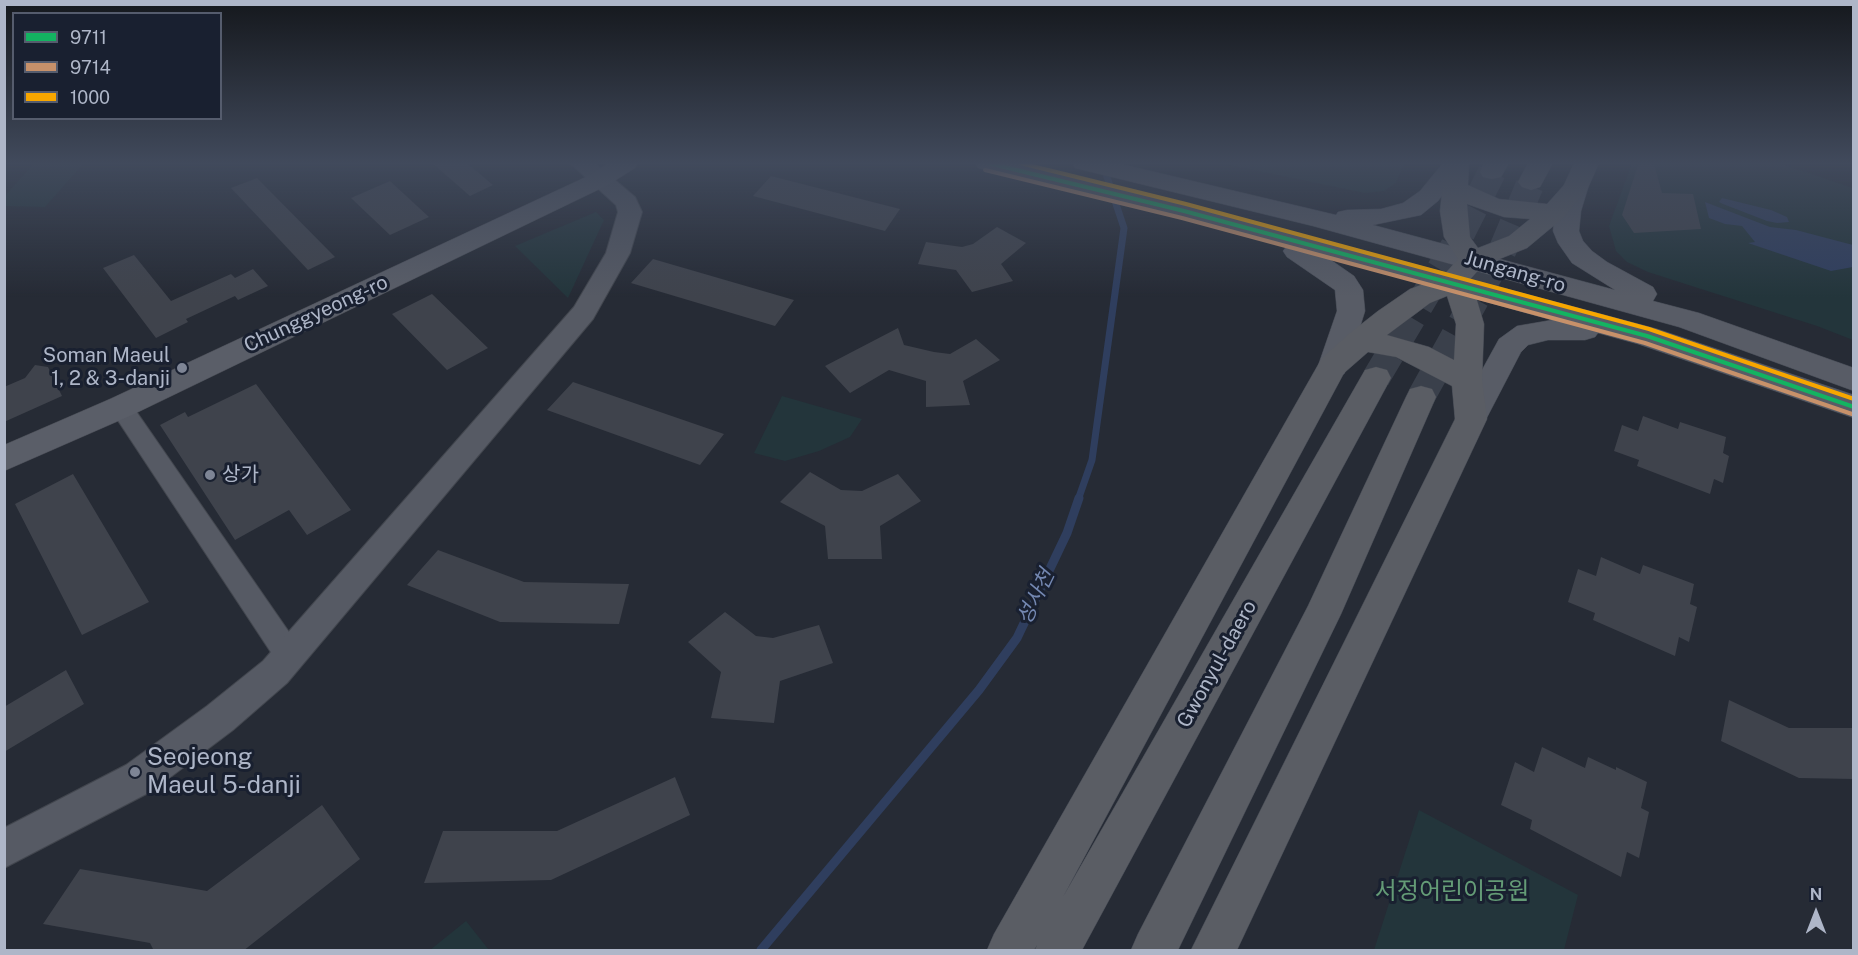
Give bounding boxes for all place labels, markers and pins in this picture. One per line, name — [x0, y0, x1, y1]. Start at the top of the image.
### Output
place label: Soman Maeul 1, 2 & 3-danji — [43, 344, 170, 391]
marker: Soman Maeul 1, 2 & 3-danji — [175, 361, 189, 375]
place label: 상가 — [222, 463, 259, 487]
marker: 상가 — [203, 468, 217, 482]
place label: Seojeong Maeul 5-danji — [147, 744, 301, 800]
marker: Seojeong Maeul 5-danji — [128, 765, 142, 779]

